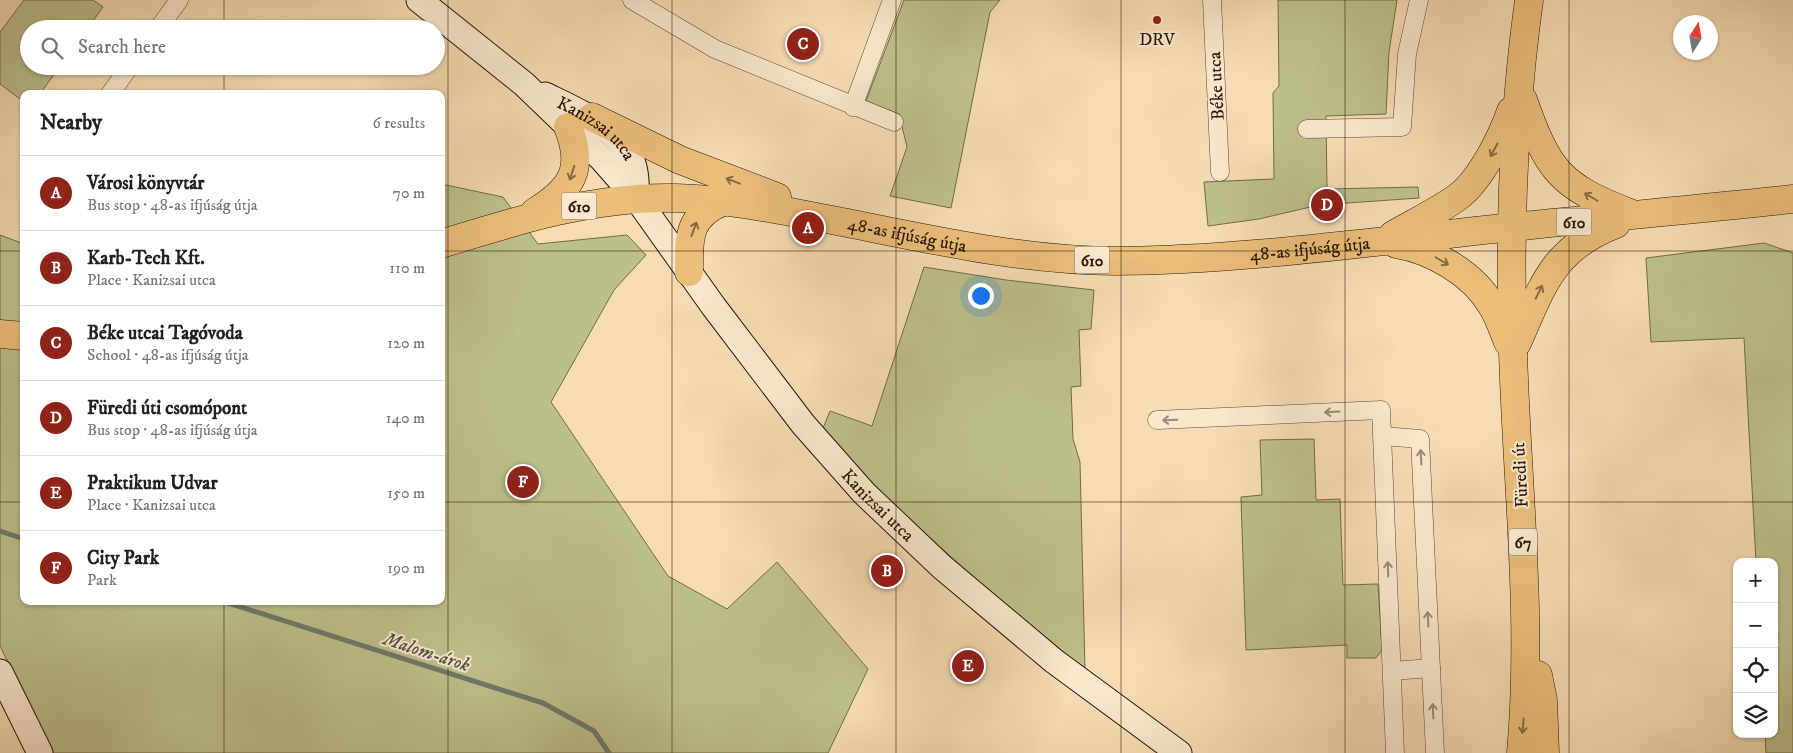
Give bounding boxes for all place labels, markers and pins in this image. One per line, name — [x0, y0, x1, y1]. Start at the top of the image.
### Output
marker: DRV — [1151, 14, 1163, 26]
pin: C — [787, 25, 819, 63]
place label: DRV — [1139, 29, 1176, 51]
pin: D — [1311, 186, 1343, 224]
pin: A — [792, 209, 824, 247]
pin: F — [507, 463, 539, 501]
pin: B — [871, 552, 903, 590]
pin: E — [952, 647, 984, 685]

